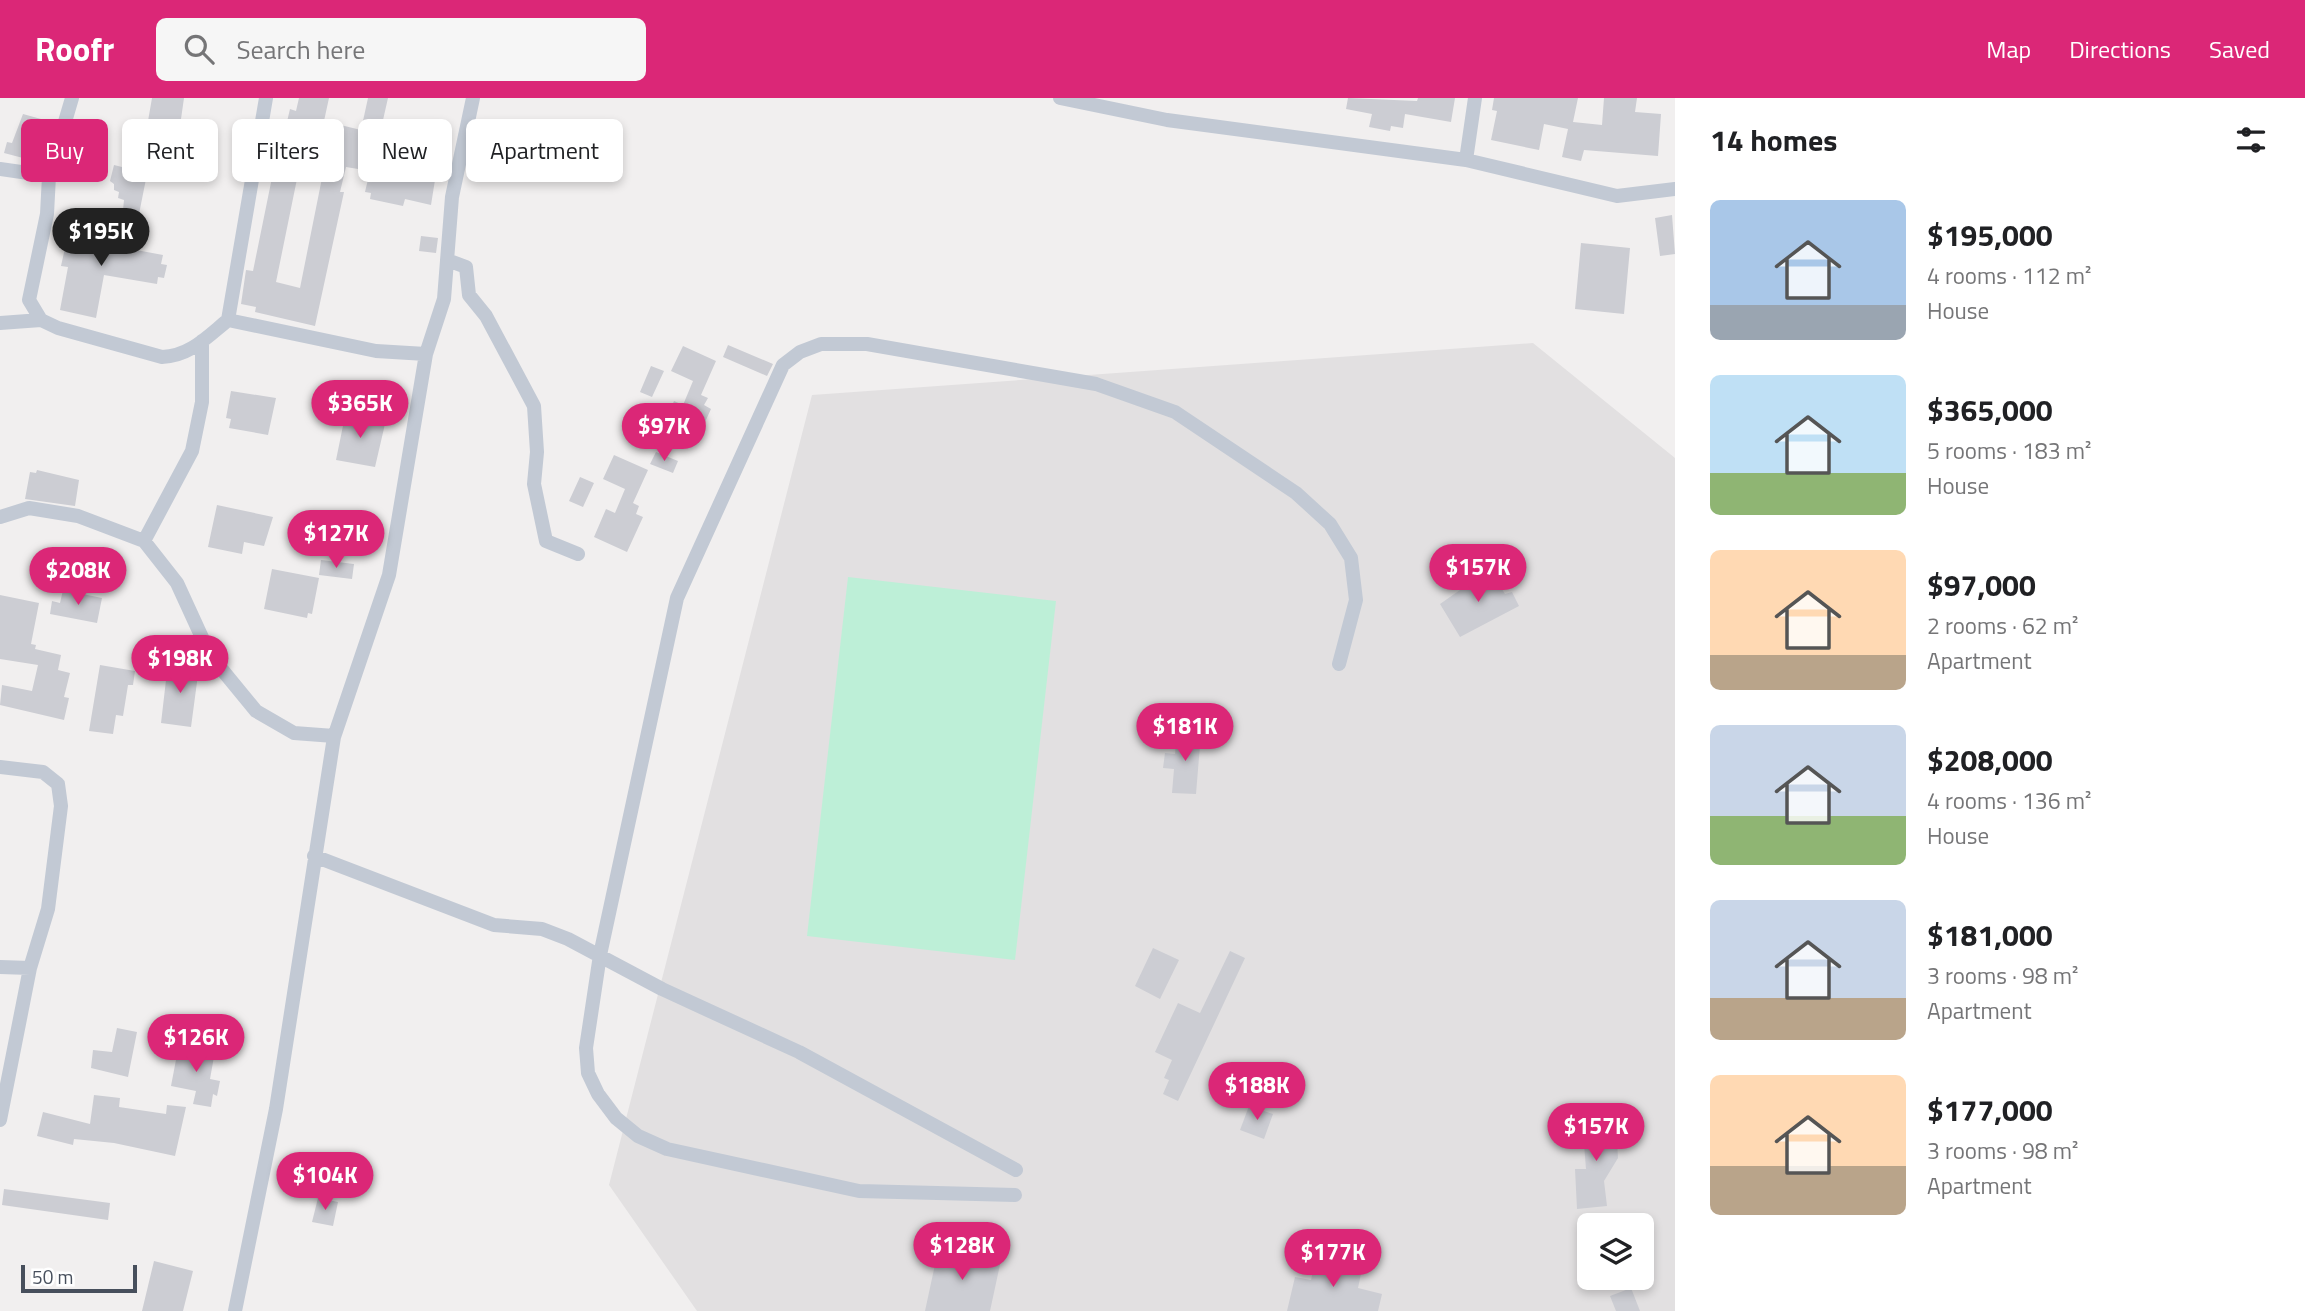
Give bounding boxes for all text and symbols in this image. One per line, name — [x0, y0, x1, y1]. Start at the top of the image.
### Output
search box — [156, 18, 646, 81]
text: Roofr — [35, 24, 114, 74]
icon: search — [180, 30, 218, 68]
text: Search here — [236, 30, 365, 69]
text: Map — [1986, 31, 2031, 67]
text: Directions — [2069, 31, 2171, 67]
text: Saved — [2209, 31, 2270, 67]
text: 14 homes — [1710, 117, 1837, 163]
chip: Buy — [21, 119, 108, 182]
chip: Rent — [122, 119, 218, 182]
chip: Filters — [232, 119, 344, 182]
chip: New — [358, 119, 452, 182]
chip: Apartment — [466, 119, 623, 182]
icon: filters — [2232, 121, 2270, 159]
pin: $195K — [52, 208, 150, 268]
text: $195,000 — [1927, 212, 2053, 258]
text: $195K — [68, 213, 134, 248]
icon: home — [1766, 228, 1850, 312]
text: 4 rooms · 112 m² — [1927, 258, 2091, 293]
text: House — [1927, 293, 1989, 328]
pin: $365K — [311, 380, 409, 440]
text: $365K — [327, 385, 393, 420]
text: $365,000 — [1927, 387, 2053, 433]
icon: home — [1766, 403, 1850, 487]
pin: $97K — [623, 404, 705, 463]
text: $97K — [638, 408, 690, 443]
text: 5 rooms · 183 m² — [1927, 433, 2091, 468]
text: House — [1927, 468, 1989, 503]
pin: $127K — [287, 510, 385, 570]
text: $127K — [303, 515, 369, 550]
pin: $157K — [1429, 545, 1527, 604]
pin: $208K — [29, 547, 127, 607]
text: $157K — [1445, 549, 1511, 584]
text: $208K — [45, 552, 111, 587]
text: $97,000 — [1927, 562, 2036, 608]
icon: home — [1766, 578, 1850, 662]
text: 2 rooms · 62 m² — [1927, 608, 2078, 643]
pin: $198K — [131, 636, 229, 695]
text: $198K — [147, 640, 213, 675]
text: Apartment — [1927, 643, 2032, 678]
pin: $181K — [1136, 704, 1234, 763]
text: $181K — [1152, 708, 1218, 743]
text: $208,000 — [1927, 737, 2053, 783]
icon: home — [1766, 753, 1850, 837]
text: 4 rooms · 136 m² — [1927, 783, 2091, 818]
text: House — [1927, 818, 1989, 853]
text: $181,000 — [1927, 912, 2053, 958]
icon: home — [1766, 928, 1850, 1012]
text: 3 rooms · 98 m² — [1927, 958, 2078, 993]
text: Apartment — [1927, 993, 2032, 1028]
pin: $126K — [147, 1014, 245, 1074]
text: $126K — [163, 1019, 229, 1054]
pin: $188K — [1208, 1062, 1306, 1122]
text: $188K — [1224, 1067, 1290, 1102]
text: $177,000 — [1927, 1087, 2053, 1133]
icon: home — [1766, 1103, 1850, 1187]
pin: $157K — [1547, 1104, 1645, 1163]
text: $157K — [1563, 1108, 1629, 1143]
text: 3 rooms · 98 m² — [1927, 1133, 2078, 1168]
pin: $104K — [276, 1152, 374, 1212]
text: $104K — [292, 1157, 358, 1192]
text: Apartment — [1927, 1168, 2032, 1203]
map controls — [1577, 1213, 1654, 1290]
button: layers — [1577, 1213, 1654, 1290]
pin: $128K — [913, 1222, 1011, 1282]
text: $128K — [929, 1227, 995, 1262]
pin: $177K — [1284, 1230, 1382, 1289]
text: $177K — [1300, 1234, 1366, 1269]
scale bar — [21, 1262, 136, 1294]
text: 50 m — [32, 1262, 73, 1291]

